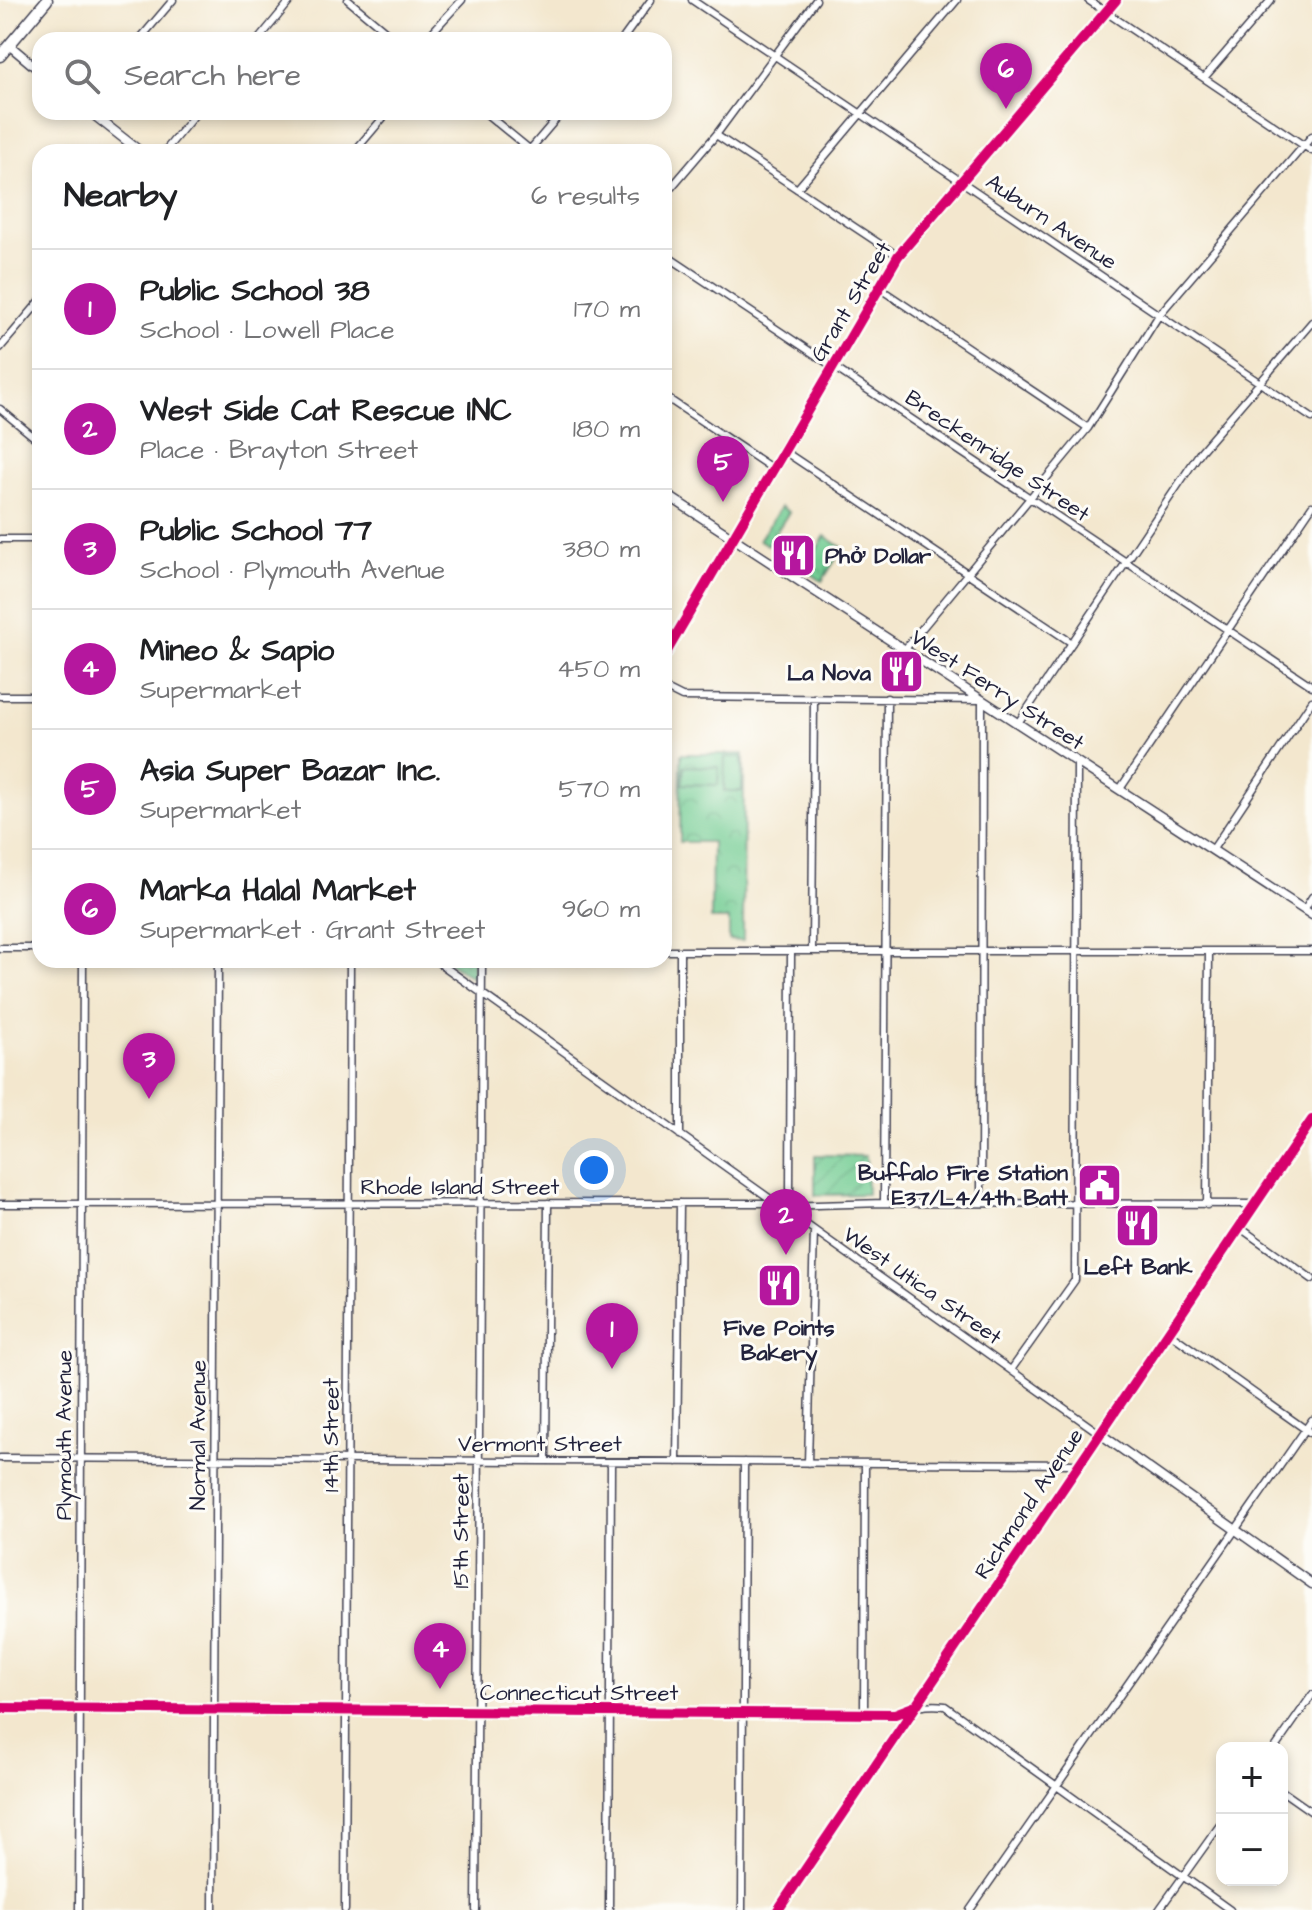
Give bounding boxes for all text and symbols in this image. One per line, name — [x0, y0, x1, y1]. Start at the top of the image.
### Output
search box — [32, 32, 672, 120]
pin: 6 — [980, 43, 1032, 109]
icon: search — [60, 54, 104, 98]
text: Search here — [124, 55, 301, 97]
street label: Auburn Avenue — [979, 167, 1123, 278]
text: Nearby — [64, 172, 178, 220]
text: 6 results — [531, 178, 640, 214]
street label: Grant Street — [803, 236, 899, 368]
text: Public School 38 — [140, 270, 370, 312]
text: 1 — [88, 291, 92, 327]
text: 170 m — [574, 291, 640, 327]
text: School · Lowell Place — [140, 312, 395, 348]
street label: Breckenridge Street — [898, 383, 1096, 531]
text: West Side Cat Rescue INC — [140, 390, 511, 432]
text: 2 — [83, 411, 97, 447]
text: 180 m — [573, 411, 640, 447]
text: Place · Brayton Street — [140, 432, 418, 468]
pin: 5 — [697, 436, 749, 502]
text: Public School 77 — [140, 510, 372, 552]
text: 3 — [83, 531, 97, 567]
text: 380 m — [563, 531, 640, 567]
restaurant icon: Phở Dollar — [770, 531, 818, 579]
place label: Phở Dollar — [825, 541, 932, 572]
text: School · Plymouth Avenue — [140, 552, 445, 588]
street label: West Ferry Street — [904, 622, 1090, 759]
text: Mineo & Sapio — [140, 630, 334, 672]
restaurant icon: La Nova — [878, 648, 926, 696]
text: 4 — [81, 651, 99, 687]
text: 450 m — [557, 651, 640, 687]
place label: La Nova — [787, 658, 872, 689]
text: Supermarket — [140, 672, 301, 708]
text: Asia Super Bazar Inc. — [140, 750, 440, 792]
text: 5 — [81, 771, 99, 807]
text: 570 m — [559, 771, 640, 807]
text: Supermarket — [140, 792, 301, 828]
text: Marka Halal Market — [140, 870, 416, 912]
text: 6 — [82, 891, 98, 927]
text: 960 m — [562, 891, 640, 927]
text: Supermarket · Grant Street — [140, 912, 485, 948]
pin: 3 — [123, 1033, 175, 1099]
your location — [574, 1150, 614, 1190]
place label: Buffalo Fire Station E37/L4/4th Batt — [858, 1158, 1069, 1214]
public building icon: Buffalo Fire Station E37/L4/4th Batt — [1075, 1161, 1123, 1209]
street label: Rhode Island Street — [361, 1172, 560, 1203]
pin: 2 — [760, 1189, 812, 1255]
restaurant icon: Left Bank — [1114, 1201, 1162, 1249]
street label: West Utica Street — [836, 1220, 1008, 1353]
place label: Left Bank — [1083, 1252, 1193, 1283]
restaurant icon: Five Points Bakery — [755, 1262, 803, 1310]
pin: 1 — [586, 1303, 638, 1369]
place label: Five Points Bakery — [723, 1313, 835, 1371]
street label: Plymouth Avenue — [49, 1350, 81, 1520]
street label: Normal Avenue — [183, 1360, 214, 1510]
street label: 14th Street — [316, 1378, 347, 1492]
street label: Richmond Avenue — [967, 1422, 1091, 1585]
street label: Vermont Street — [458, 1429, 622, 1460]
street label: 15th Street — [446, 1473, 477, 1588]
pin: 4 — [414, 1623, 466, 1689]
street label: Connecticut Street — [480, 1678, 678, 1709]
map controls — [1216, 1742, 1288, 1886]
button: + — [1216, 1742, 1288, 1814]
button: − — [1216, 1814, 1288, 1886]

